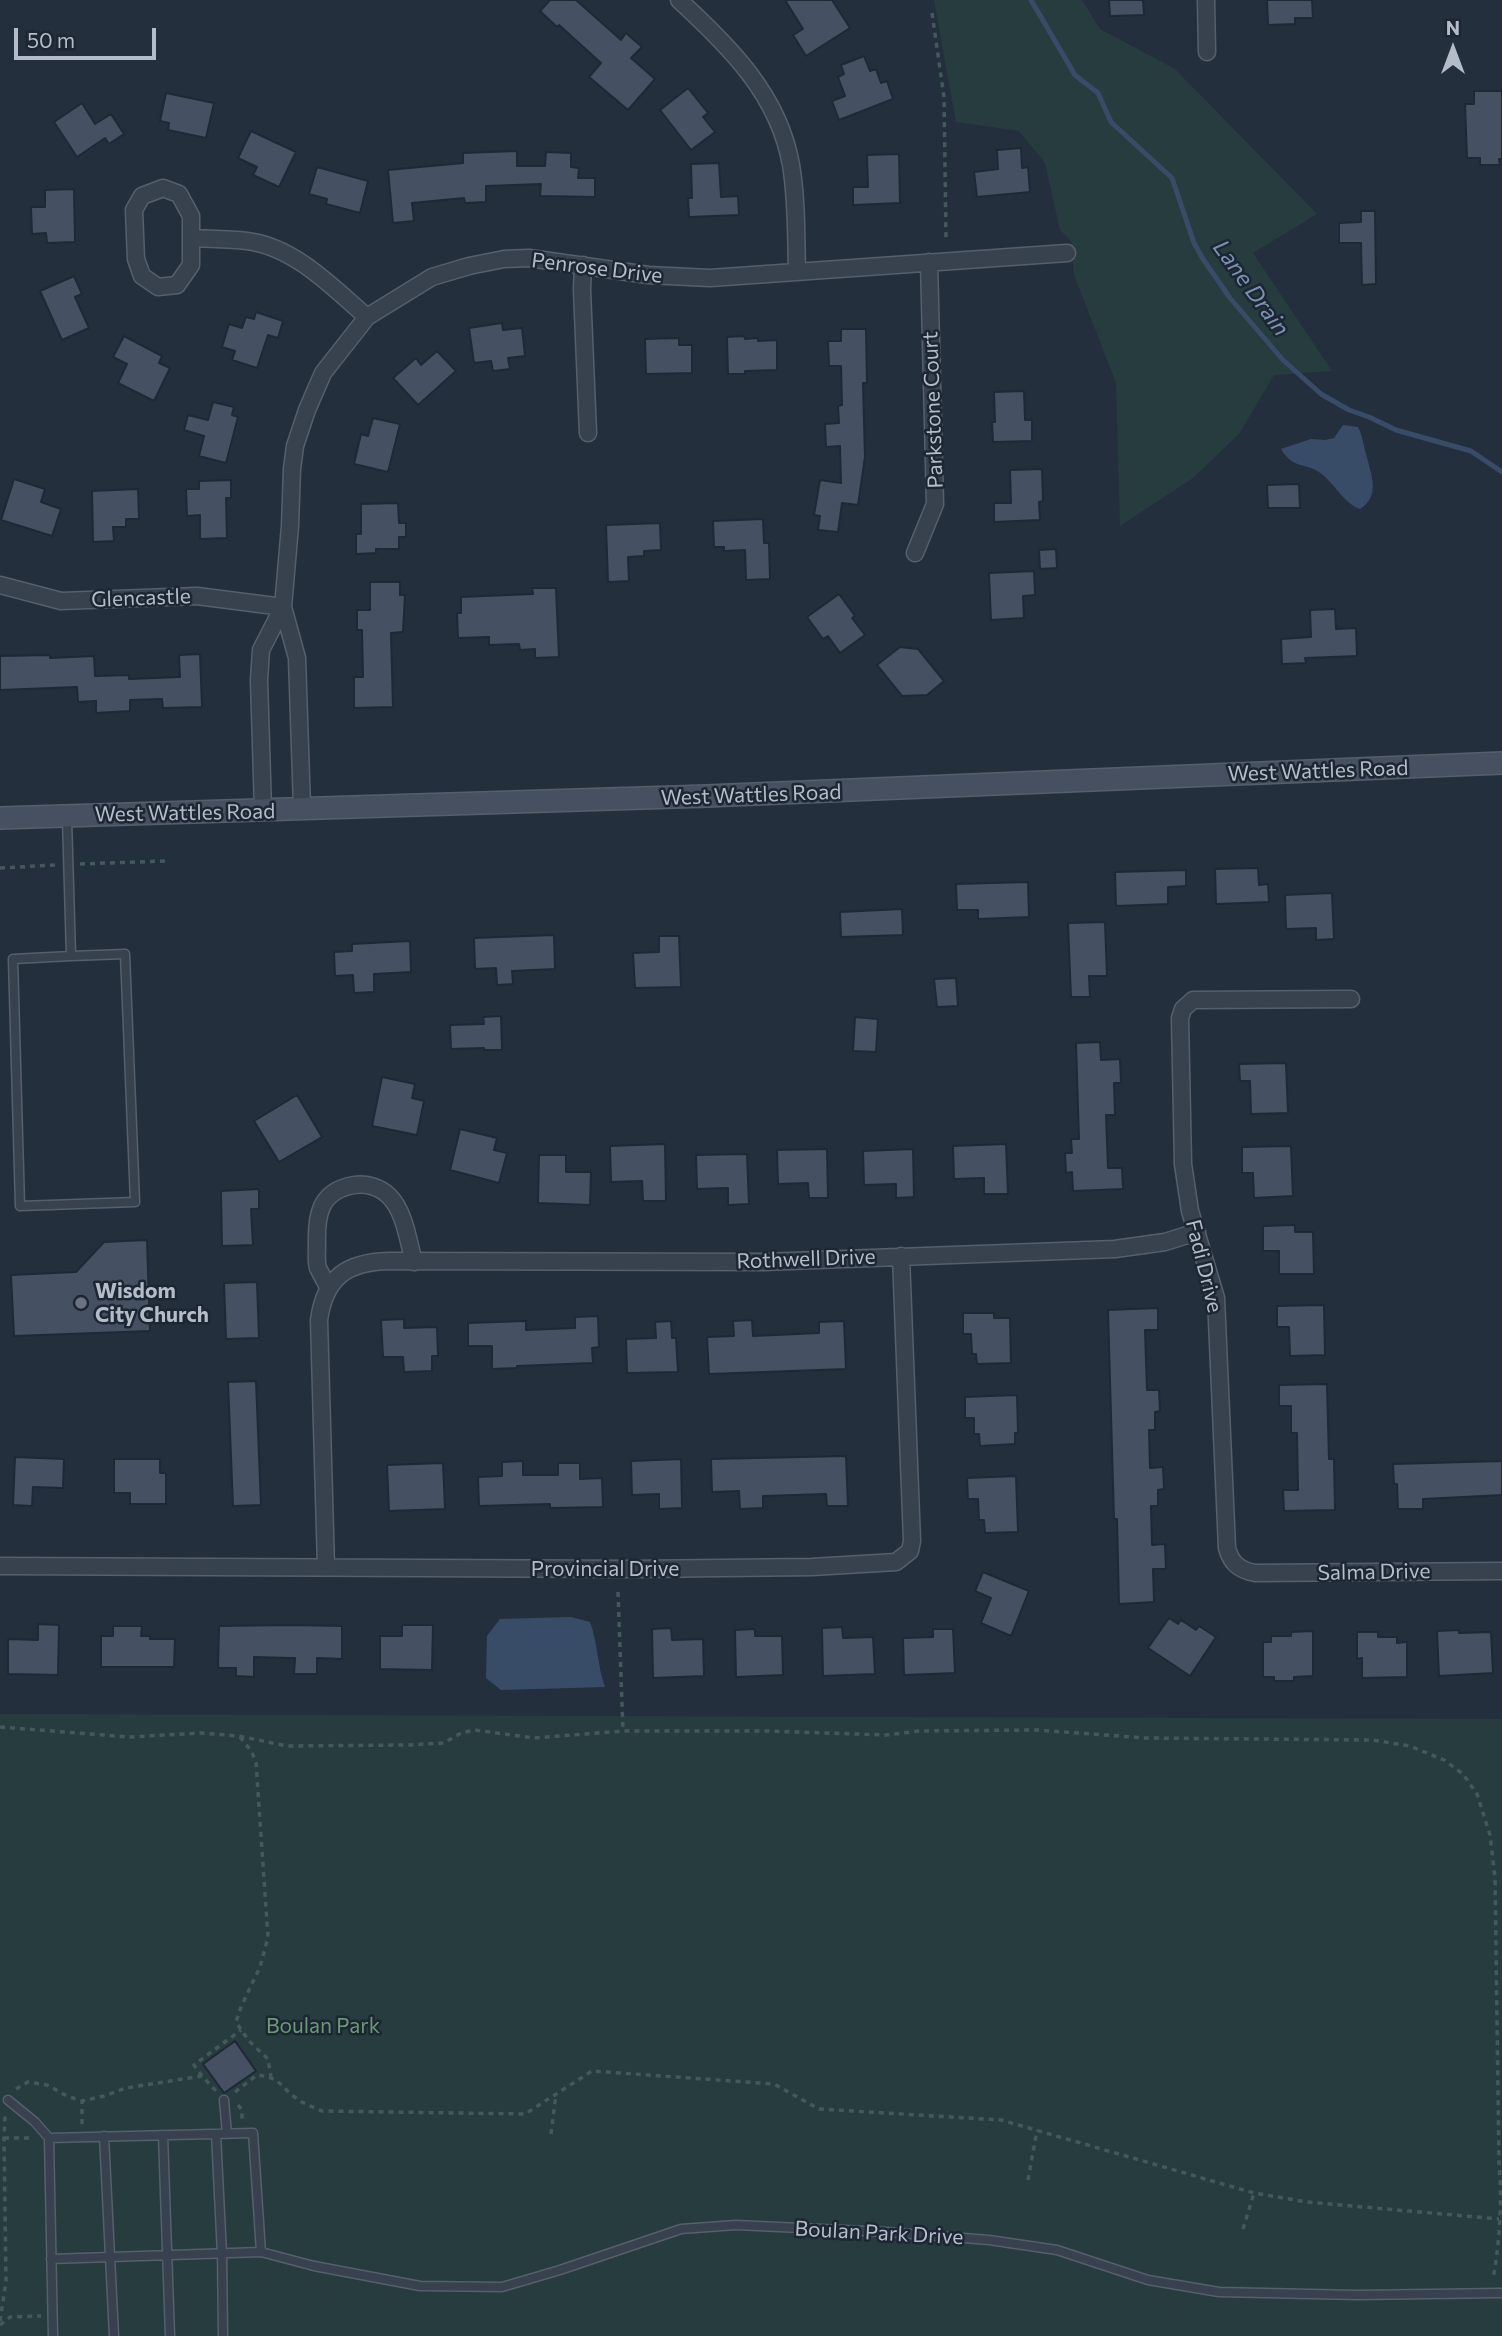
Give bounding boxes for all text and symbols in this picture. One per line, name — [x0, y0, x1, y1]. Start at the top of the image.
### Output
scale bar — [18, 14, 159, 58]
north arrow — [1418, 14, 1488, 84]
text: N — [1446, 16, 1460, 39]
text: 50 m — [27, 27, 75, 52]
water label: Lane Drain — [1207, 235, 1295, 341]
street label: Penrose Drive — [530, 247, 664, 289]
street label: Parkstone Court — [918, 331, 948, 489]
street label: Glencastle — [91, 584, 191, 612]
street label: West Wattles Road — [1227, 755, 1409, 787]
street label: West Wattles Road — [660, 779, 842, 811]
street label: West Wattles Road — [94, 799, 276, 827]
street label: Fadi Drive — [1180, 1217, 1228, 1315]
street label: Rothwell Drive — [736, 1244, 876, 1274]
place label: Wisdom City Church — [95, 1278, 209, 1328]
marker: Wisdom City Church — [73, 1295, 89, 1311]
street label: Provincial Drive — [531, 1556, 679, 1582]
street label: Salma Drive — [1317, 1558, 1431, 1586]
park label: Boulan Park — [266, 2013, 380, 2039]
street label: Boulan Park Drive — [794, 2216, 964, 2250]

